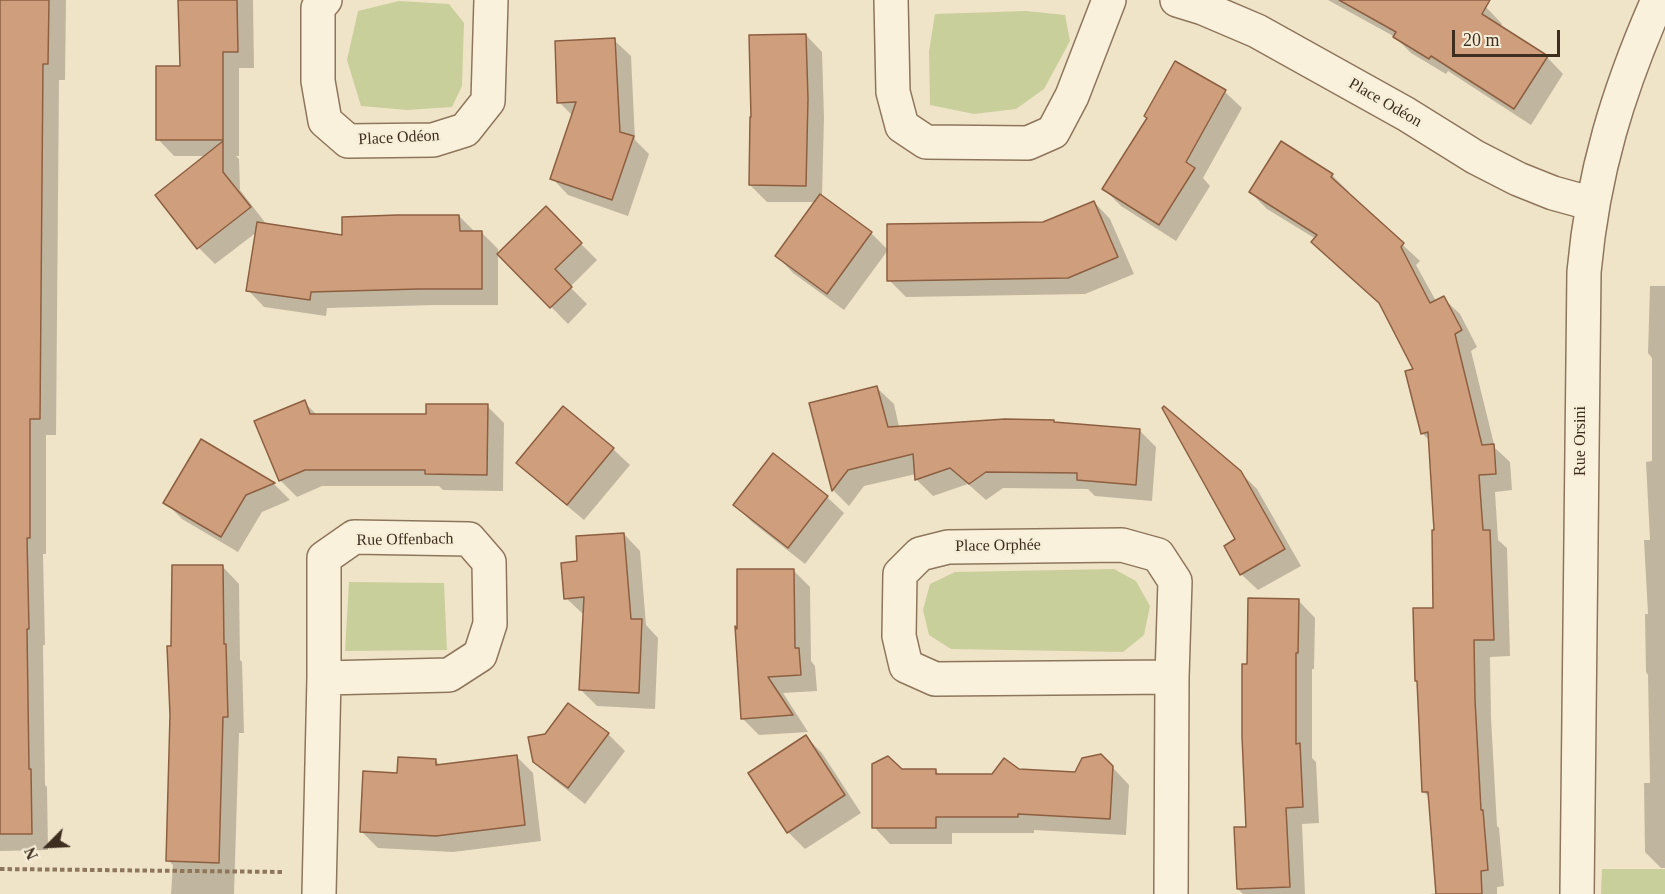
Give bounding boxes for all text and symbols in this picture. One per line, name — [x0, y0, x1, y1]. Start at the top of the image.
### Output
scale bar — [1455, 18, 1563, 56]
text: 20 m — [1463, 30, 1500, 50]
street label: Place Odéon — [1345, 74, 1425, 132]
street label: Place Odéon — [358, 126, 440, 150]
street label: Rue Orsini — [1571, 406, 1591, 476]
street label: Rue Offenbach — [356, 530, 454, 550]
street label: Place Orphée — [955, 536, 1041, 556]
north arrow — [18, 816, 78, 876]
text: N — [21, 845, 41, 862]

